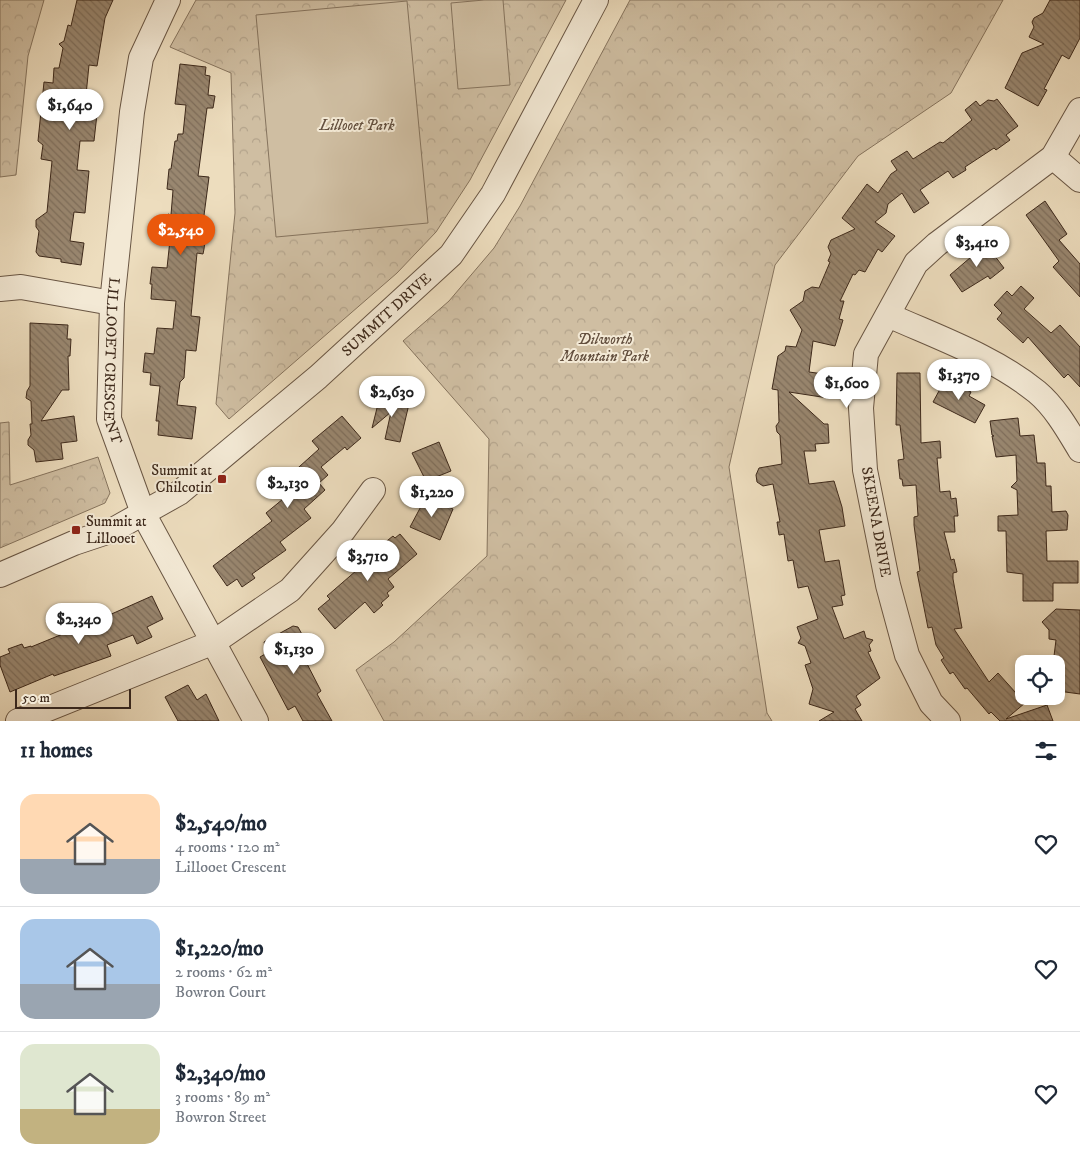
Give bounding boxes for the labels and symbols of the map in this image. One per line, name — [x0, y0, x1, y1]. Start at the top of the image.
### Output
pin: $1,640 — [29, 88, 111, 131]
park label: Lillooet Park — [318, 116, 395, 135]
pin: $2,540 — [140, 214, 222, 256]
pin: $3,410 — [936, 226, 1018, 268]
street label: SUMMIT DRIVE — [337, 268, 435, 360]
street label: LILLOOET CRESCENT — [99, 277, 127, 447]
park label: Dilworth Mountain Park — [560, 330, 650, 366]
pin: $1,370 — [918, 358, 1000, 401]
pin: $1,600 — [806, 366, 888, 409]
pin: $2,630 — [351, 376, 433, 418]
place label: Summit at Chilcotin — [151, 461, 212, 497]
street label: SKEENA DRIVE — [857, 465, 895, 579]
pin: $2,130 — [247, 466, 329, 509]
marker: Summit at Chilcotin — [216, 473, 228, 485]
pin: $1,220 — [391, 476, 473, 518]
place label: Summit at Lillooet — [86, 512, 147, 548]
marker: Summit at Lillooet — [70, 524, 82, 536]
pin: $3,710 — [327, 540, 409, 582]
pin: $2,340 — [38, 602, 120, 645]
pin: $1,130 — [253, 632, 335, 675]
scale bar — [15, 686, 131, 709]

